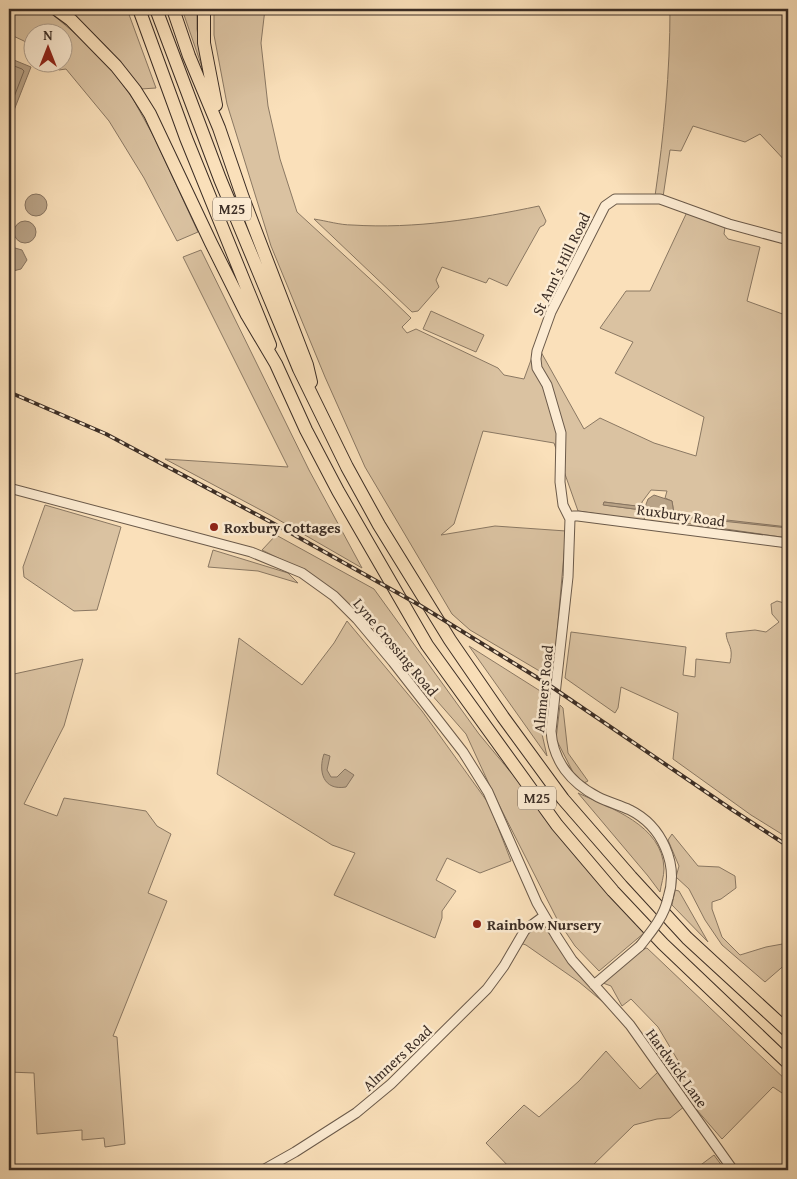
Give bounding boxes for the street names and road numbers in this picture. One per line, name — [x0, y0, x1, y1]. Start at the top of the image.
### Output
road number: M25 — [213, 198, 251, 220]
street label: St Ann's Hill Road — [527, 209, 595, 319]
street label: Ruxbury Road — [636, 498, 726, 532]
street label: Lyne Crossing Road — [349, 594, 443, 700]
street label: Almners Road — [528, 644, 558, 734]
road number: M25 — [518, 786, 556, 810]
street label: Almners Road — [358, 1020, 436, 1096]
street label: Hardwick Lane — [641, 1024, 713, 1112]

